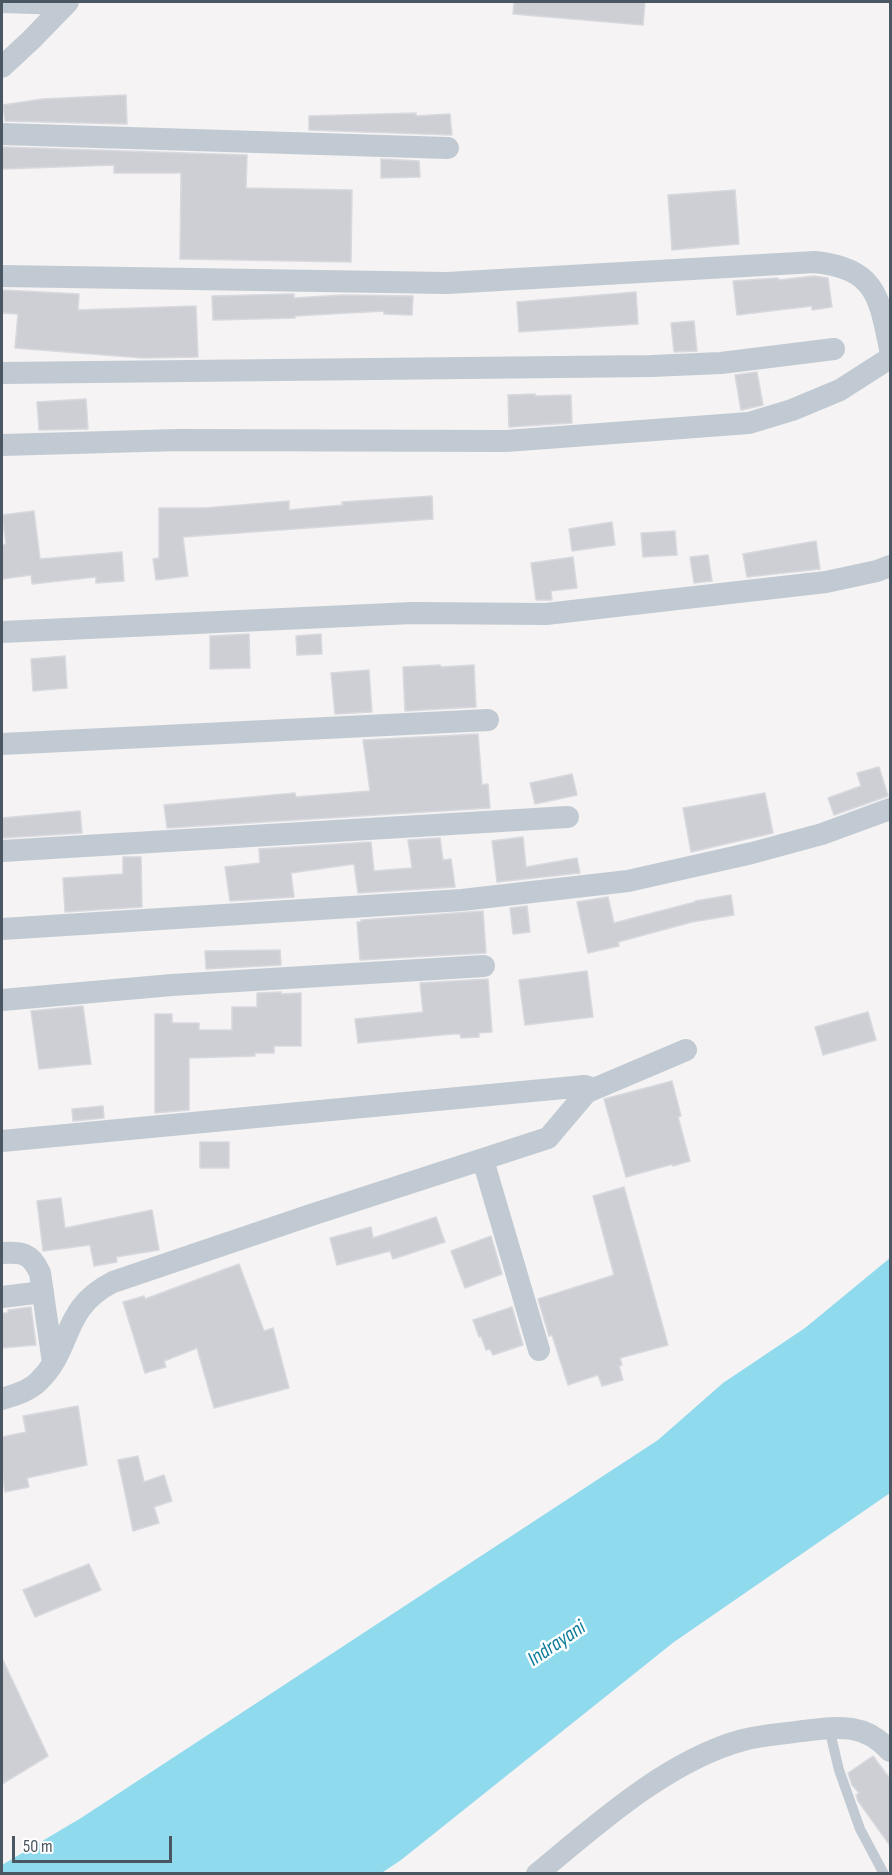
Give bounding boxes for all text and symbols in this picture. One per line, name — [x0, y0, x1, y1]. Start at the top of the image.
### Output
water label: Indrayani — [523, 1616, 591, 1672]
scale bar — [15, 1824, 176, 1862]
text: 50 m — [23, 1836, 53, 1857]

